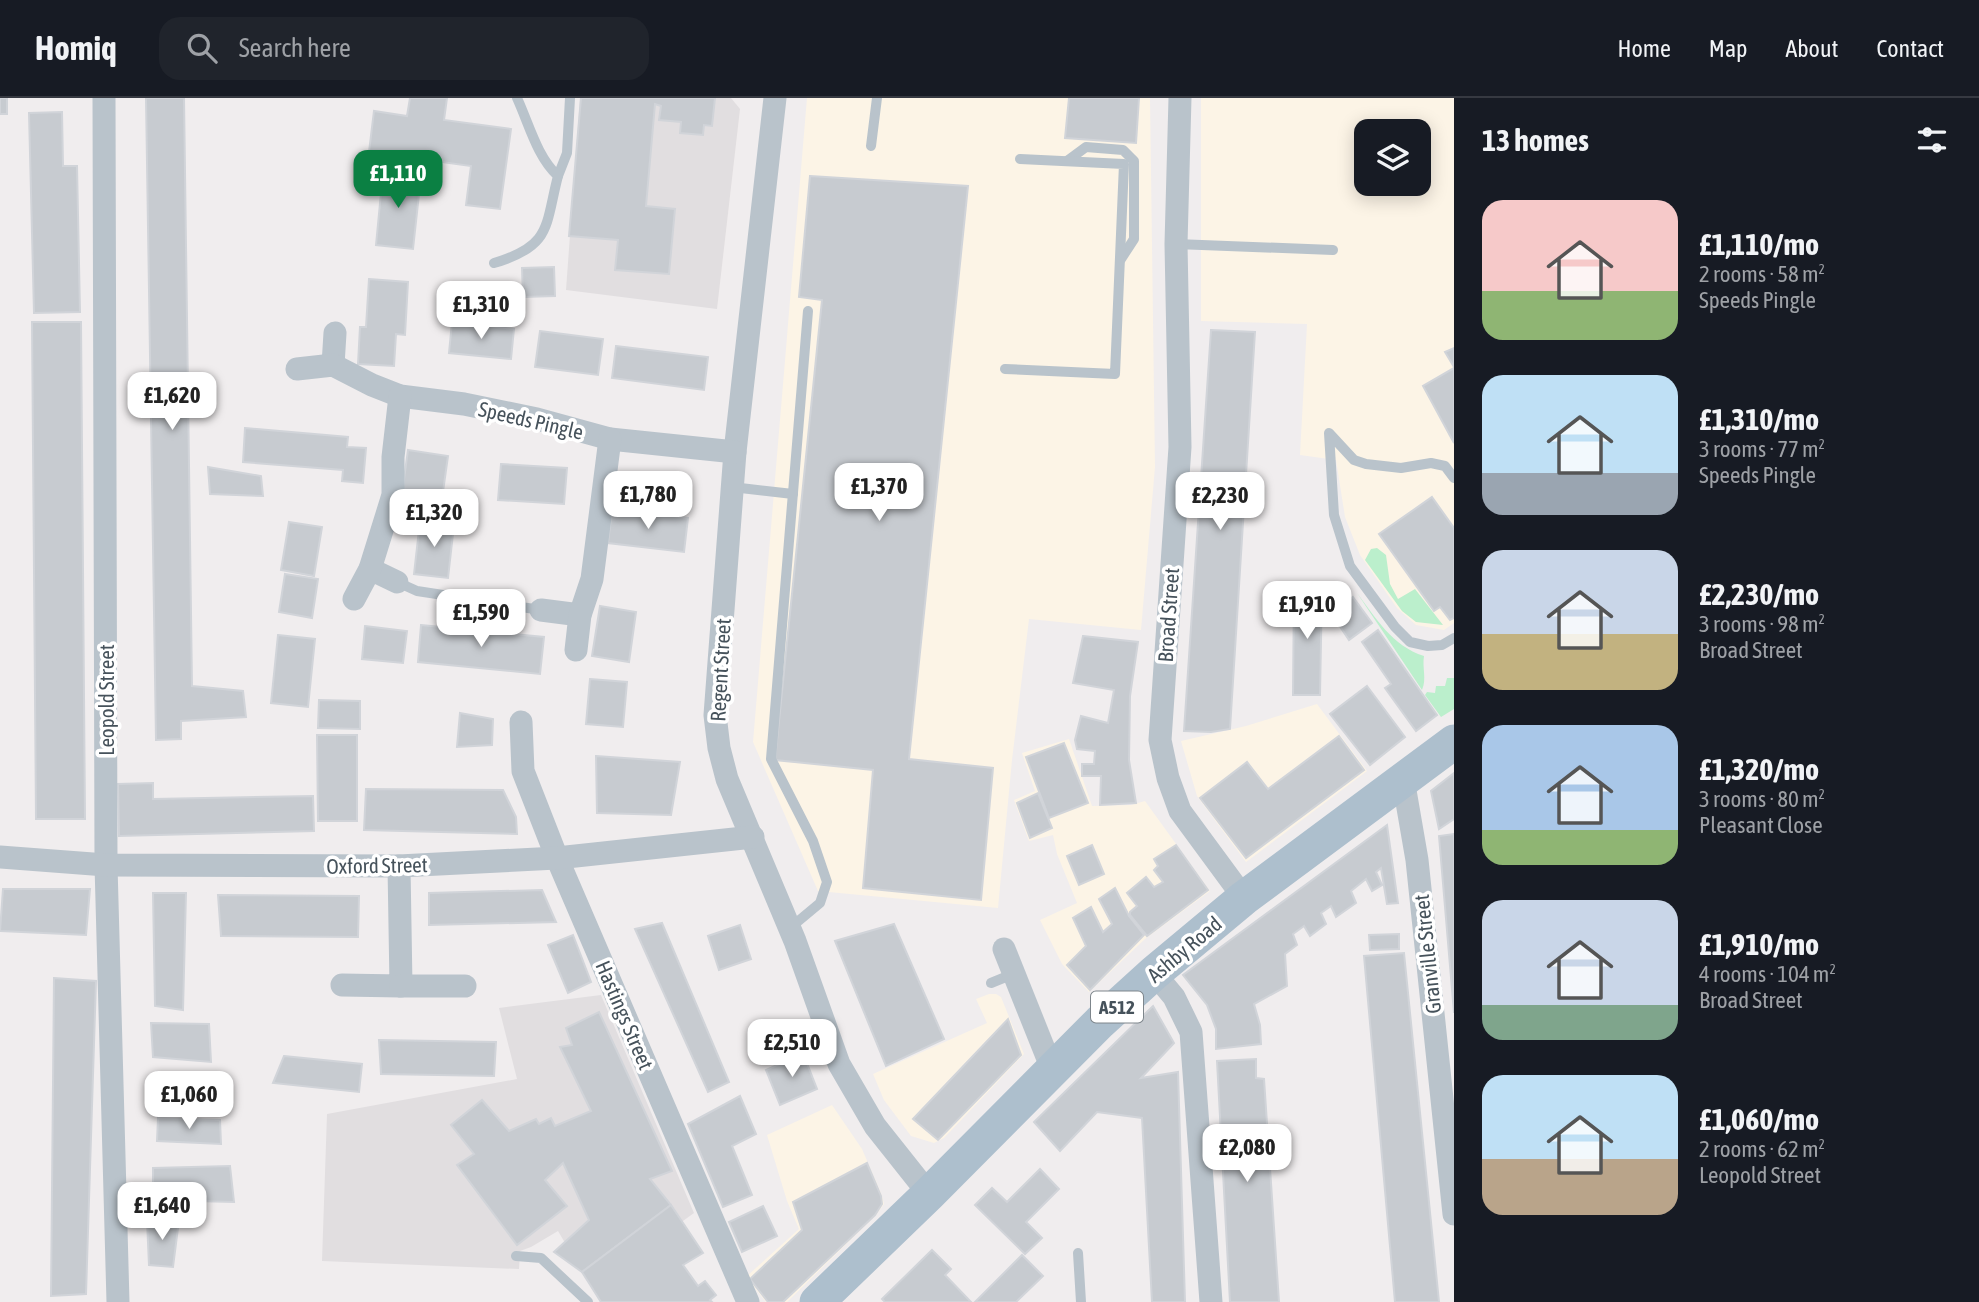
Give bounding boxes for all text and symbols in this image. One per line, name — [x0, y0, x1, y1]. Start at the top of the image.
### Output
search box — [159, 17, 649, 80]
text: Homiq — [35, 29, 117, 67]
icon: search — [183, 29, 221, 67]
text: Search here — [239, 33, 351, 63]
text: Home — [1617, 35, 1671, 62]
text: Map — [1709, 35, 1747, 62]
text: About — [1785, 35, 1838, 62]
text: Contact — [1876, 35, 1944, 62]
map controls — [1354, 119, 1431, 196]
button: layers — [1354, 119, 1431, 196]
icon: filters — [1913, 121, 1951, 159]
text: 13 homes — [1482, 123, 1589, 157]
pin: £1,110 — [341, 150, 455, 210]
text: £1,110 — [370, 160, 427, 186]
text: £1,110/mo — [1699, 227, 1819, 261]
icon: home — [1538, 228, 1622, 312]
text: 2 rooms · 58 m² — [1699, 261, 1825, 287]
pin: £1,310 — [424, 282, 538, 341]
text: Speeds Pingle — [1699, 287, 1816, 313]
text: £1,310 — [453, 291, 510, 317]
pin: £1,620 — [115, 372, 229, 432]
text: £1,620 — [144, 382, 201, 408]
street label: Speeds Pingle — [476, 396, 586, 444]
text: £1,310/mo — [1699, 402, 1819, 436]
icon: home — [1538, 403, 1622, 487]
text: 3 rooms · 77 m² — [1699, 436, 1825, 462]
text: Speeds Pingle — [1699, 462, 1816, 488]
pin: £1,370 — [822, 464, 936, 523]
pin: £1,780 — [591, 472, 705, 531]
pin: £2,230 — [1163, 472, 1277, 532]
text: £1,370 — [851, 473, 908, 499]
text: £1,780 — [620, 481, 677, 507]
text: £2,230 — [1192, 482, 1249, 508]
pin: £1,320 — [377, 490, 491, 549]
text: £1,320 — [406, 499, 463, 525]
street label: Broad Street — [1153, 567, 1183, 663]
text: £2,230/mo — [1699, 577, 1819, 611]
icon: home — [1538, 578, 1622, 662]
pin: £1,910 — [1250, 582, 1364, 641]
pin: £1,590 — [424, 589, 538, 649]
text: £1,910 — [1279, 591, 1336, 617]
text: £1,590 — [453, 599, 510, 625]
text: 3 rooms · 98 m² — [1699, 611, 1825, 637]
street label: Regent Street — [705, 618, 735, 722]
text: Broad Street — [1699, 637, 1803, 663]
street label: Leopold Street — [94, 644, 118, 756]
text: £1,320/mo — [1699, 752, 1819, 786]
icon: home — [1538, 753, 1622, 837]
text: 3 rooms · 80 m² — [1699, 786, 1825, 812]
text: Pleasant Close — [1699, 812, 1823, 838]
street label: Oxford Street — [326, 852, 428, 878]
street label: Granville Street — [1409, 893, 1445, 1015]
street label: Ashby Road — [1142, 911, 1226, 987]
text: £1,910/mo — [1699, 927, 1819, 961]
icon: home — [1538, 928, 1622, 1012]
street label: Hastings Street — [591, 957, 659, 1073]
text: 4 rooms · 104 m² — [1699, 961, 1836, 987]
text: Broad Street — [1699, 987, 1803, 1013]
road number: A512 — [1091, 992, 1143, 1023]
pin: £2,510 — [735, 1020, 849, 1079]
text: £2,510 — [764, 1029, 821, 1055]
pin: £1,060 — [132, 1072, 246, 1131]
text: £1,060 — [161, 1081, 218, 1107]
text: £1,060/mo — [1699, 1102, 1819, 1136]
icon: home — [1538, 1103, 1622, 1187]
pin: £2,080 — [1190, 1124, 1304, 1184]
text: £2,080 — [1219, 1134, 1276, 1160]
text: 2 rooms · 62 m² — [1699, 1136, 1825, 1162]
text: Leopold Street — [1699, 1162, 1821, 1188]
pin: £1,640 — [105, 1182, 219, 1242]
text: £1,640 — [134, 1192, 191, 1218]

